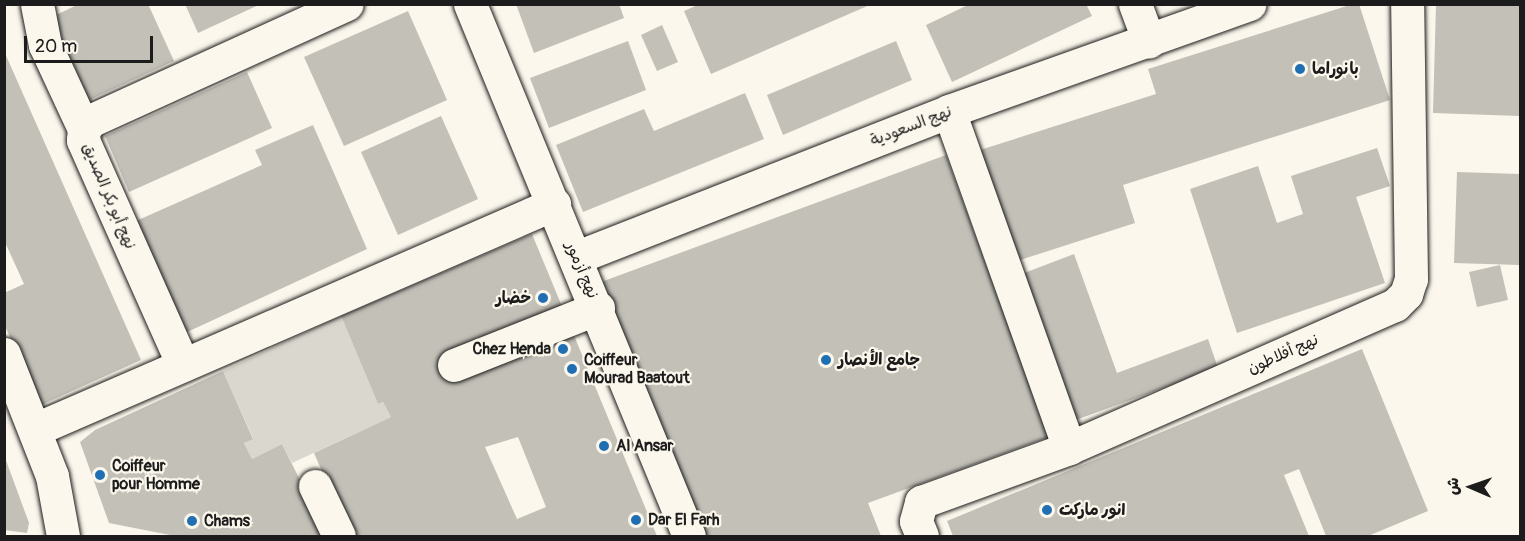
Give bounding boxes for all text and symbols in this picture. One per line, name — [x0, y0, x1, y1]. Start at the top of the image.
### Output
scale bar — [27, 24, 156, 62]
text: 20 m — [35, 35, 77, 58]
place label: بانوراما — [1312, 59, 1359, 79]
marker: بانوراما — [1293, 62, 1307, 76]
street label: نهج السعودية — [868, 102, 954, 150]
street label: نهج أبو بكر الصديق — [78, 140, 140, 252]
street label: نهج أزمور — [561, 239, 603, 301]
place label: خضار — [496, 288, 531, 308]
marker: خضار — [536, 291, 550, 305]
street label: نهج أفلاطون — [1245, 330, 1321, 378]
place label: Chez Henda — [473, 339, 551, 359]
marker: Chez Henda — [556, 342, 570, 356]
place label: Coiffeur Mourad Baatout — [584, 350, 690, 388]
place label: جامع الأنصار — [838, 350, 920, 370]
marker: جامع الأنصار — [819, 353, 833, 367]
marker: Coiffeur Mourad Baatout — [565, 362, 579, 376]
place label: Al Ansar — [616, 436, 673, 456]
marker: Al Ansar — [597, 439, 611, 453]
place label: Coiffeur pour Homme — [112, 456, 200, 494]
north arrow — [1441, 457, 1501, 517]
marker: Coiffeur pour Homme — [93, 468, 107, 482]
text: ش — [1443, 477, 1463, 496]
place label: انور ماركت — [1059, 500, 1125, 520]
marker: انور ماركت — [1040, 503, 1054, 517]
place label: Dar El Farh — [648, 510, 720, 530]
place label: Chams — [204, 511, 250, 531]
marker: Dar El Farh — [629, 513, 643, 527]
marker: Chams — [185, 514, 199, 528]

